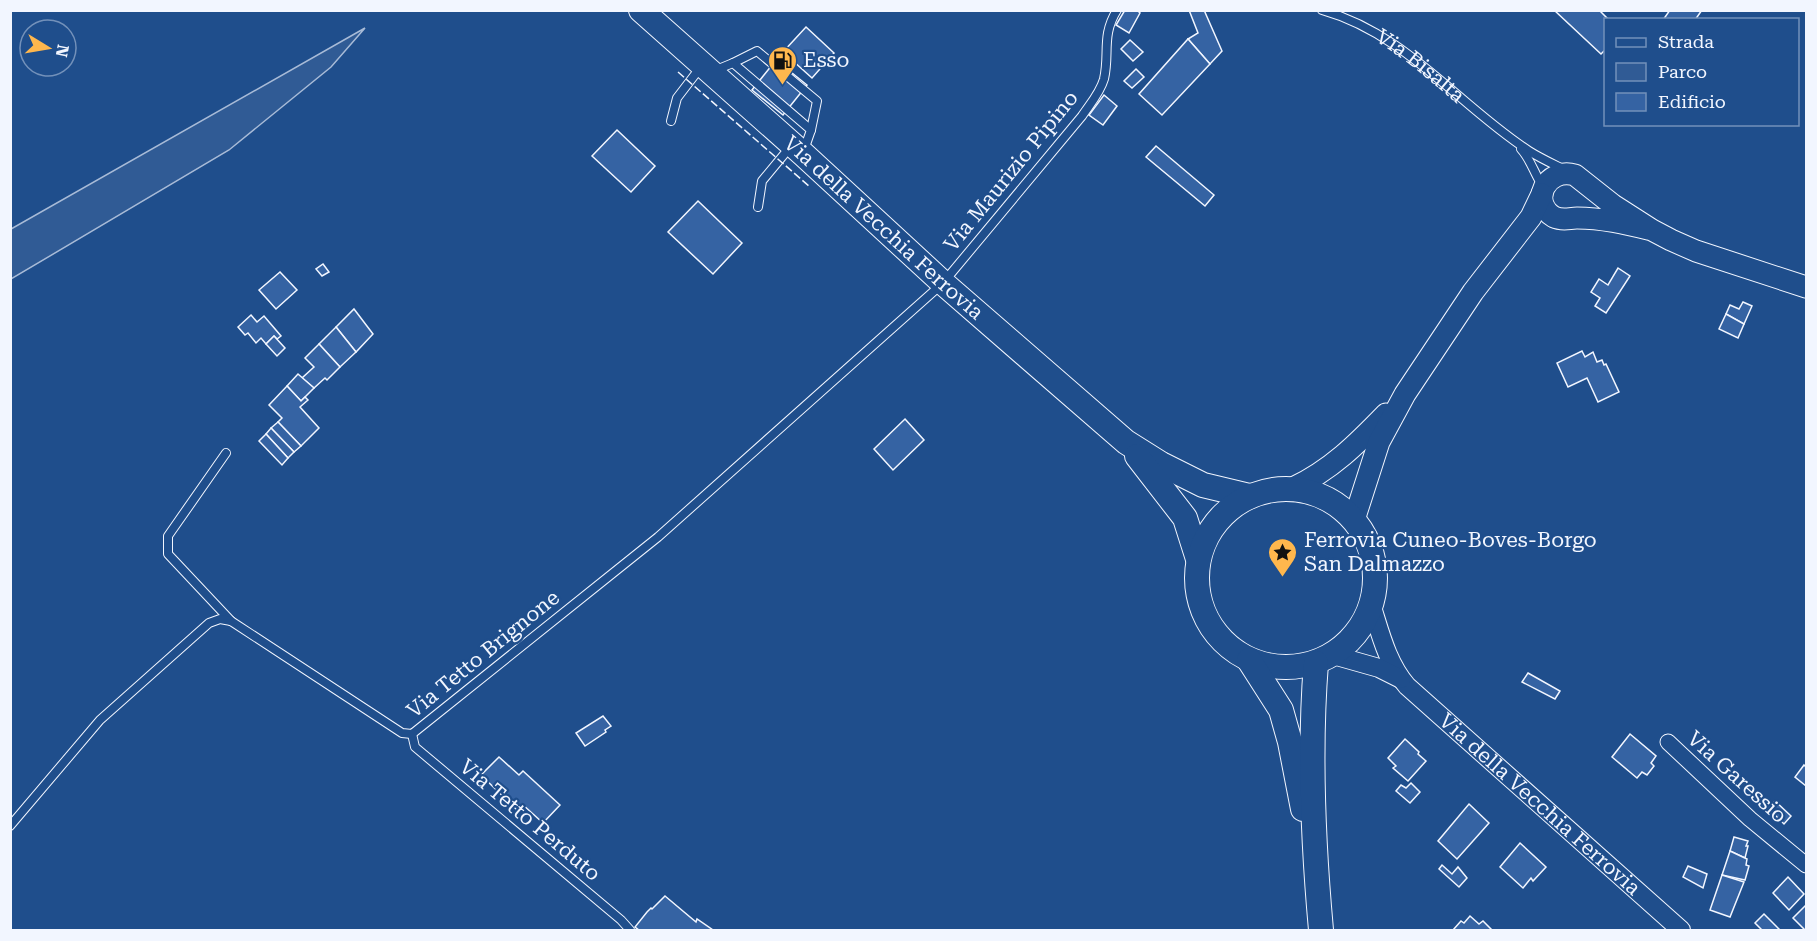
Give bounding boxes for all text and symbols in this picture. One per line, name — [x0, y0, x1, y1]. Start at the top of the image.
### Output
north arrow — [18, 18, 78, 78]
legend — [1604, 18, 1799, 126]
street label: Via Bisalta — [1372, 24, 1470, 108]
text: Strada — [1658, 31, 1714, 52]
text: N — [52, 43, 73, 59]
fuel station icon: Esso — [766, 44, 798, 86]
place label: Esso — [803, 48, 849, 72]
text: Parco — [1658, 61, 1707, 82]
street label: Via Maurizio Pipino — [939, 86, 1083, 256]
text: Edificio — [1658, 91, 1726, 112]
street label: Via della Vecchia Ferrovia — [779, 131, 989, 325]
place label: Ferrovia Cuneo-Boves-Borgo San Dalmazzo — [1304, 528, 1597, 576]
place icon: Ferrovia Cuneo-Boves-Borgo San Dalmazzo — [1267, 536, 1299, 578]
street label: Via Tetto Brignone — [402, 585, 564, 723]
street label: Via della Vecchia Ferrovia — [1434, 708, 1646, 900]
street label: Via Garessio — [1682, 726, 1792, 828]
street label: Via Tetto Perduto — [455, 754, 605, 886]

